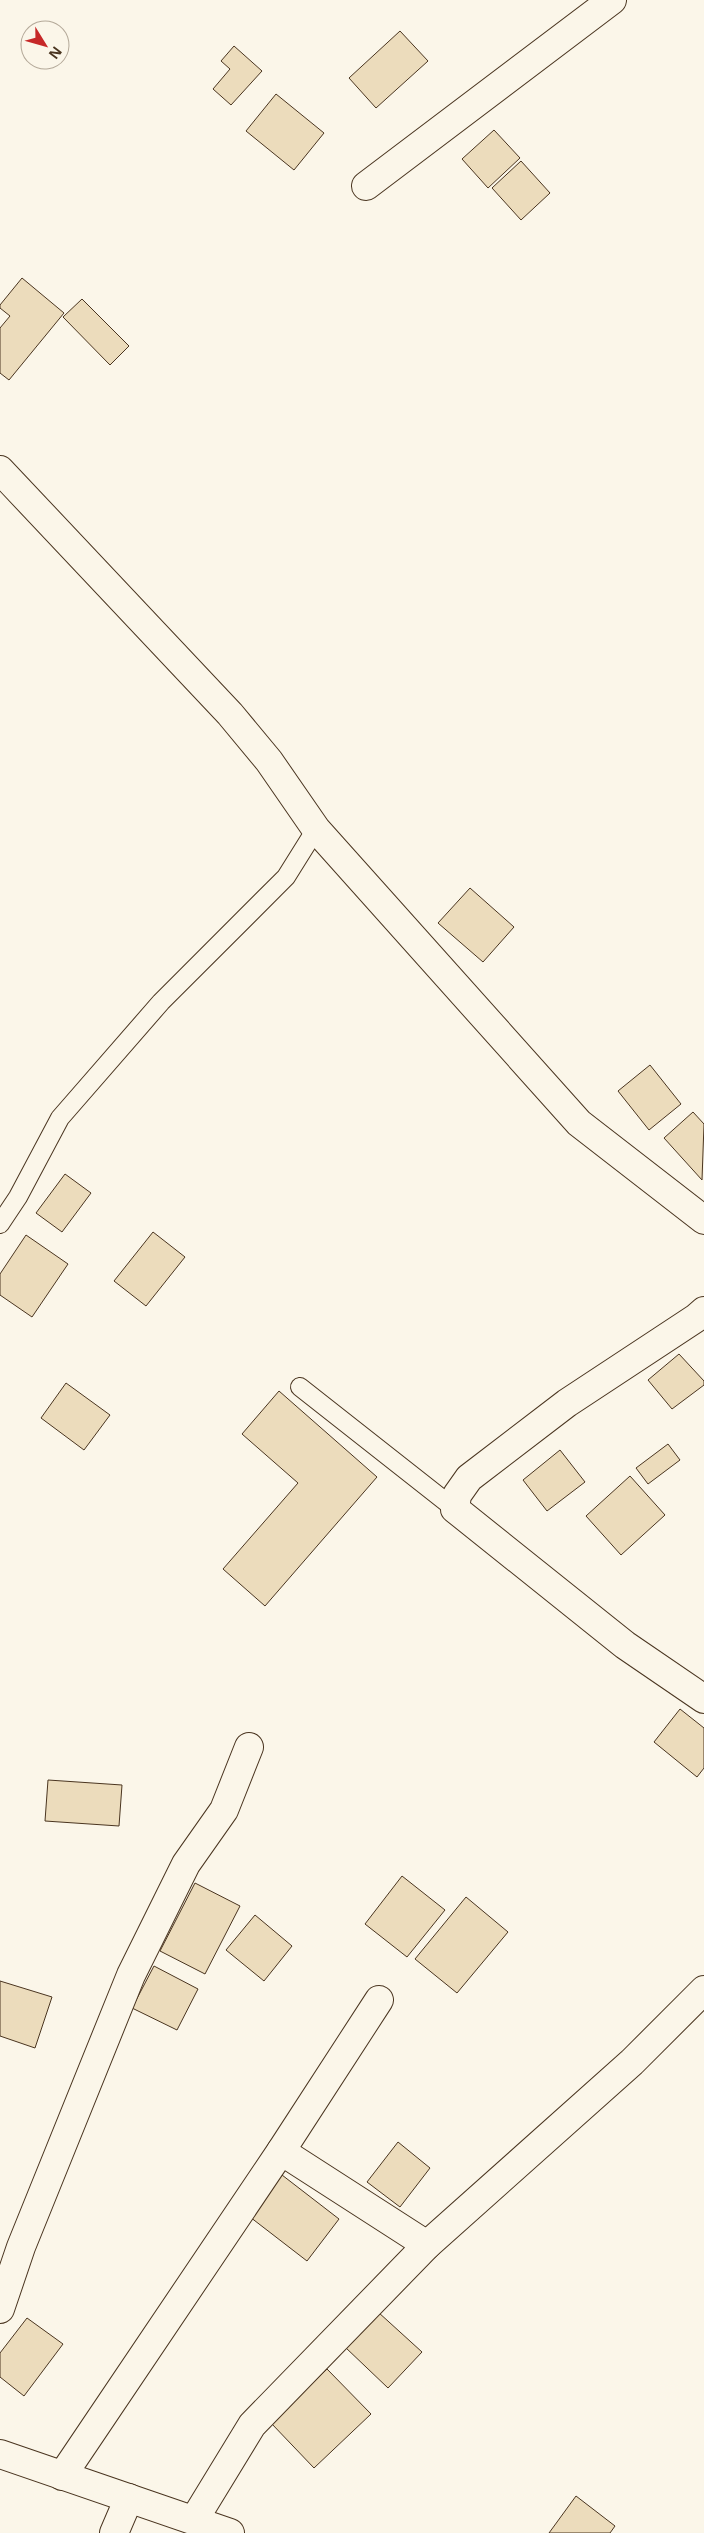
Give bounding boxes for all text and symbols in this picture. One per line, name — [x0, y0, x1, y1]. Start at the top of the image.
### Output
north arrow — [20, 20, 70, 70]
text: N — [45, 43, 67, 63]

